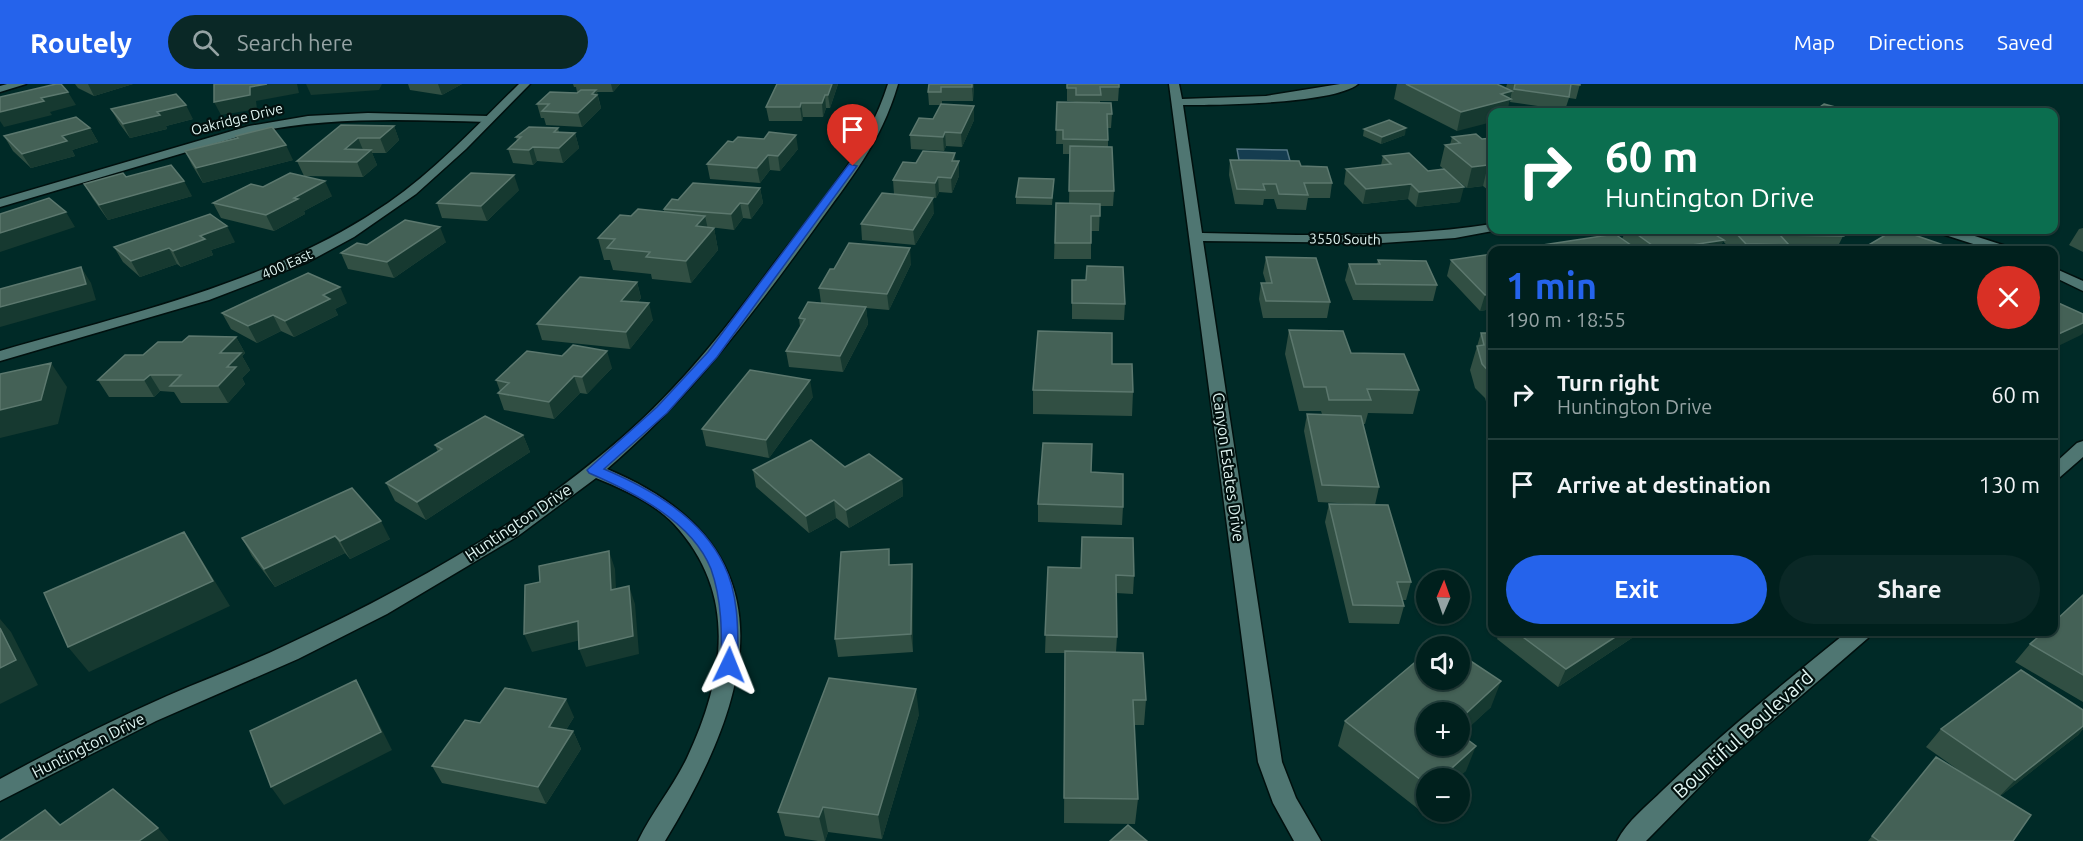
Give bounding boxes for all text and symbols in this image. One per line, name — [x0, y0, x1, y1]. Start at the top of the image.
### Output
search box — [168, 15, 588, 69]
icon: search — [189, 26, 222, 59]
text: Routely — [30, 27, 132, 58]
text: Search here — [237, 30, 353, 55]
text: Map — [1794, 30, 1835, 54]
text: Directions — [1868, 30, 1964, 54]
text: Saved — [1997, 30, 2053, 54]
street label: Oakridge Drive — [189, 100, 285, 138]
pin — [827, 104, 878, 166]
icon: arrive — [836, 113, 869, 146]
icon: right — [1506, 132, 1584, 210]
text: 60 m — [1605, 133, 1699, 180]
text: Huntington Drive — [1605, 182, 1815, 212]
street label: 3550 South — [1309, 230, 1381, 248]
street label: 400 East — [259, 246, 315, 282]
text: 1 min — [1506, 265, 1597, 306]
button: close — [1977, 266, 2040, 329]
text: 190 m · 18:55 — [1506, 308, 1626, 331]
text: Turn right — [1557, 370, 1659, 395]
icon: right — [1506, 378, 1539, 411]
text: 60 m — [1991, 382, 2040, 407]
street label: Canyon Estates Drive — [1210, 391, 1248, 543]
text: Huntington Drive — [1557, 395, 1712, 418]
icon: arrive — [1506, 468, 1539, 501]
text: Arrive at destination — [1557, 472, 1771, 497]
text: 130 m — [1979, 472, 2040, 497]
street label: Huntington Drive — [461, 480, 575, 564]
button: Exit — [1506, 555, 1767, 624]
button: Share — [1779, 555, 2040, 624]
north arrow — [1416, 570, 1470, 624]
map controls — [1416, 570, 1470, 822]
position arrow — [697, 633, 761, 697]
button: sound — [1416, 636, 1470, 690]
street label: Bountiful Boulevard — [1668, 665, 1817, 802]
button: + — [1416, 702, 1470, 756]
street label: Huntington Drive — [29, 709, 147, 781]
button: − — [1416, 768, 1470, 822]

